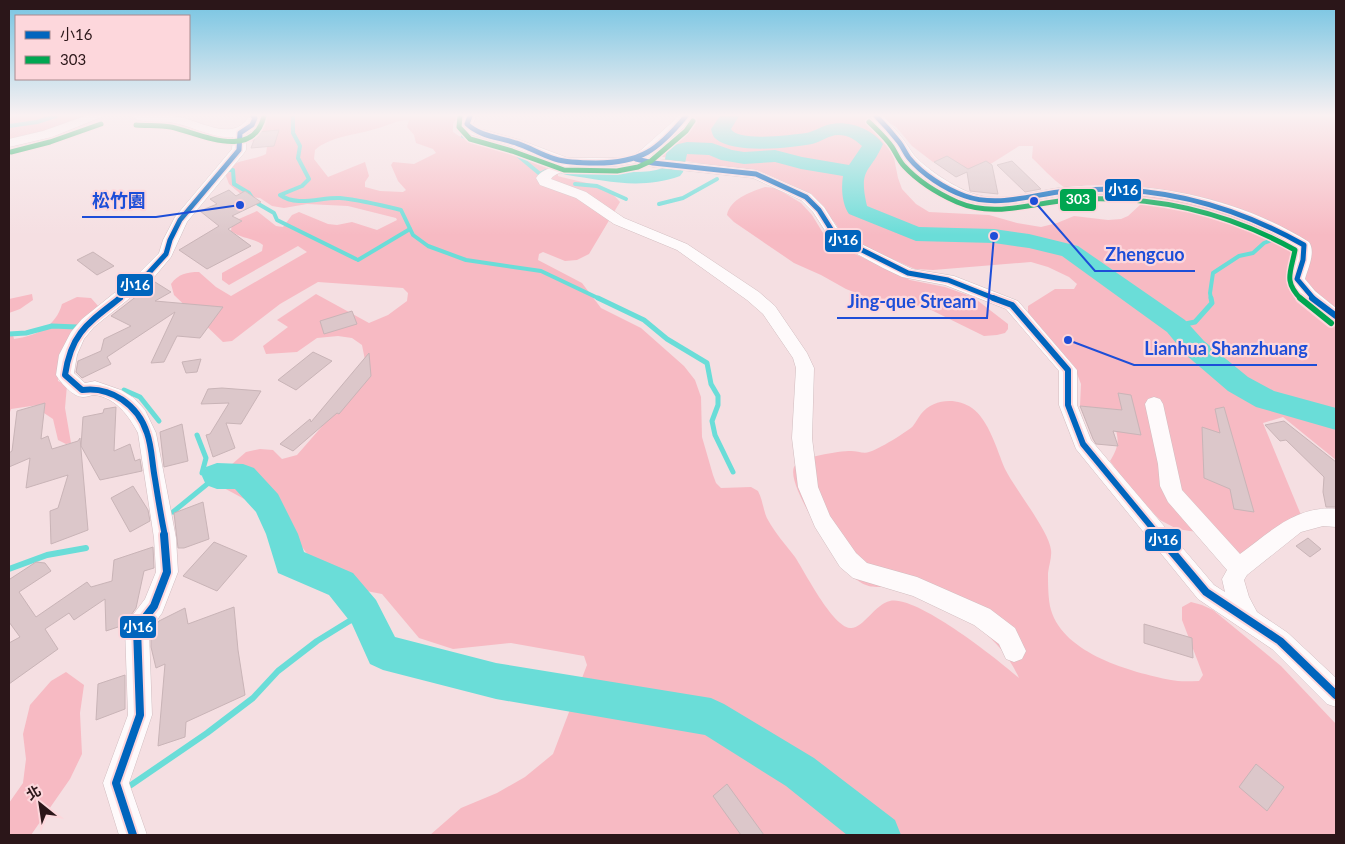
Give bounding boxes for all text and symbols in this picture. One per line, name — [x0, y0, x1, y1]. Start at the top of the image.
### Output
legend — [15, 15, 190, 80]
text: 小16 — [60, 25, 93, 43]
text: 303 — [60, 50, 86, 68]
line badge: 小16 — [1104, 178, 1142, 202]
text: 小16 — [1108, 181, 1138, 198]
callout: 松竹園 — [82, 184, 156, 217]
line badge: 303 — [1059, 188, 1097, 212]
text: 松竹園 — [92, 189, 146, 211]
text: 303 — [1066, 190, 1090, 207]
line badge: 小16 — [824, 229, 862, 253]
text: 小16 — [828, 231, 858, 248]
callout: Zhengcuo — [1095, 238, 1195, 271]
text: Zhengcuo — [1105, 243, 1185, 265]
line badge: 小16 — [116, 273, 154, 297]
text: 小16 — [120, 276, 150, 293]
callout: Jing-que Stream — [837, 285, 987, 318]
text: Jing-que Stream — [847, 290, 977, 312]
callout: Lianhua Shanzhuang — [1134, 332, 1317, 365]
text: Lianhua Shanzhuang — [1144, 337, 1308, 359]
line badge: 小16 — [1144, 528, 1182, 552]
text: 小16 — [1148, 531, 1178, 548]
line badge: 小16 — [119, 615, 157, 639]
text: 小16 — [123, 618, 153, 635]
north arrow — [15, 779, 65, 829]
text: 北 — [23, 781, 44, 803]

